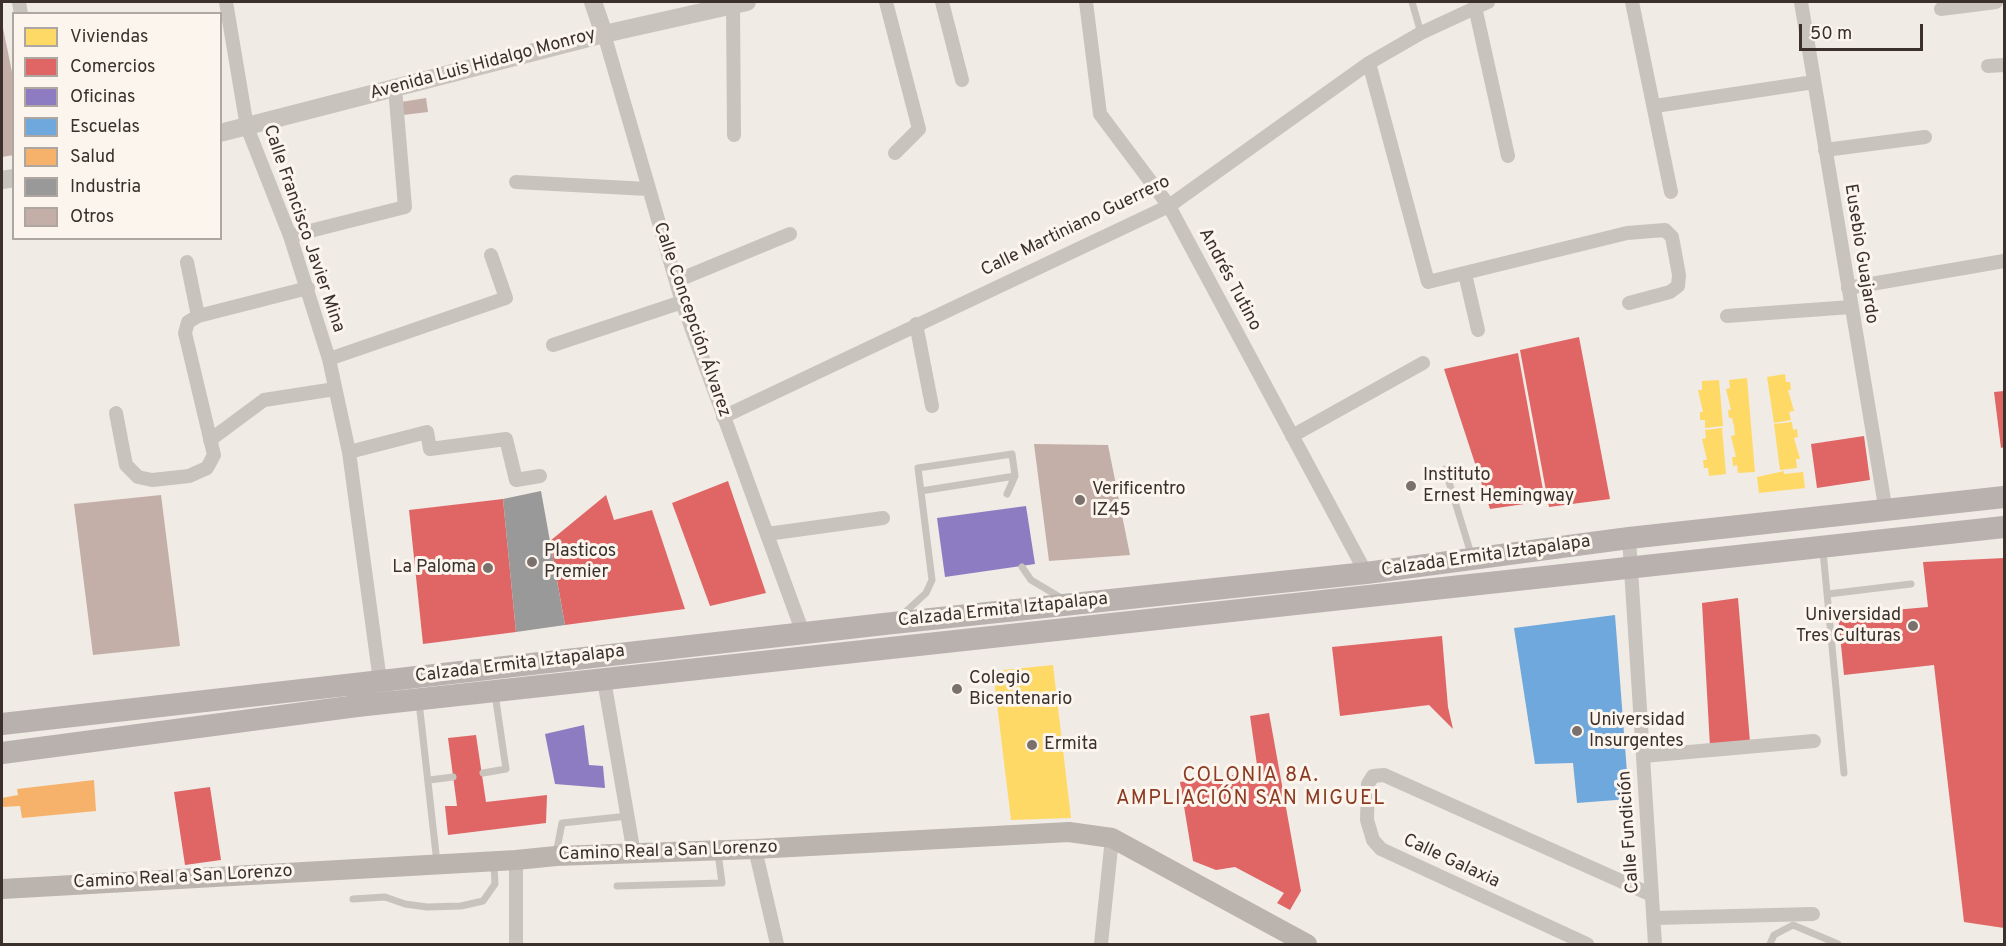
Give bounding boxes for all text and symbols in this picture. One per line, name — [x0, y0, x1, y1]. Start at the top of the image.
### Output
legend — [12, 12, 222, 240]
scale bar — [1802, 12, 1926, 50]
text: 50 m — [1810, 23, 1852, 46]
street label: Avenida Luis Hidalgo Monroy — [368, 24, 598, 106]
text: Viviendas — [70, 26, 148, 49]
text: Comercios — [70, 56, 156, 79]
text: Oficinas — [70, 86, 135, 109]
text: Escuelas — [70, 116, 140, 139]
street label: Calle Francisco Javier Mina — [257, 122, 349, 336]
text: Salud — [70, 146, 115, 169]
street label: Calle Martiniano Guerrero — [978, 172, 1174, 282]
text: Industria — [70, 176, 141, 199]
street label: Eusebio Guajardo — [1838, 182, 1882, 326]
text: Otros — [70, 206, 114, 229]
street label: Calle Concepción Álvarez — [647, 220, 735, 420]
street label: Andrés Tutino — [1193, 225, 1265, 335]
place label: Instituto Ernest Hemingway — [1423, 465, 1574, 508]
place label: Verificentro IZ45 — [1092, 479, 1185, 522]
marker: Instituto Ernest Hemingway — [1404, 479, 1418, 493]
marker: Verificentro IZ45 — [1073, 493, 1087, 507]
street label: Calzada Ermita Iztapalapa — [1380, 532, 1592, 582]
place label: Plasticos Premier — [544, 541, 616, 584]
marker: Plasticos Premier — [525, 555, 539, 569]
place label: La Paloma — [392, 557, 476, 579]
marker: La Paloma — [481, 561, 495, 575]
street label: Calzada Ermita Iztapalapa — [897, 589, 1109, 633]
place label: Universidad Tres Culturas — [1796, 605, 1901, 648]
marker: Universidad Tres Culturas — [1906, 619, 1920, 633]
street label: Calzada Ermita Iztapalapa — [414, 641, 626, 689]
place label: Colegio Bicentenario — [969, 668, 1072, 710]
marker: Colegio Bicentenario — [950, 682, 964, 696]
place label: Universidad Insurgentes — [1589, 710, 1685, 752]
marker: Universidad Insurgentes — [1570, 724, 1584, 738]
place label: Ermita — [1044, 734, 1098, 756]
marker: Ermita — [1025, 738, 1039, 752]
district label: COLONIA 8A. AMPLIACIÓN SAN MIGUEL — [1116, 765, 1386, 812]
street label: Calle Fundición — [1615, 770, 1645, 894]
street label: Calle Galaxia — [1399, 830, 1503, 894]
street label: Camino Real a San Lorenzo — [558, 837, 778, 867]
street label: Camino Real a San Lorenzo — [73, 861, 293, 895]

